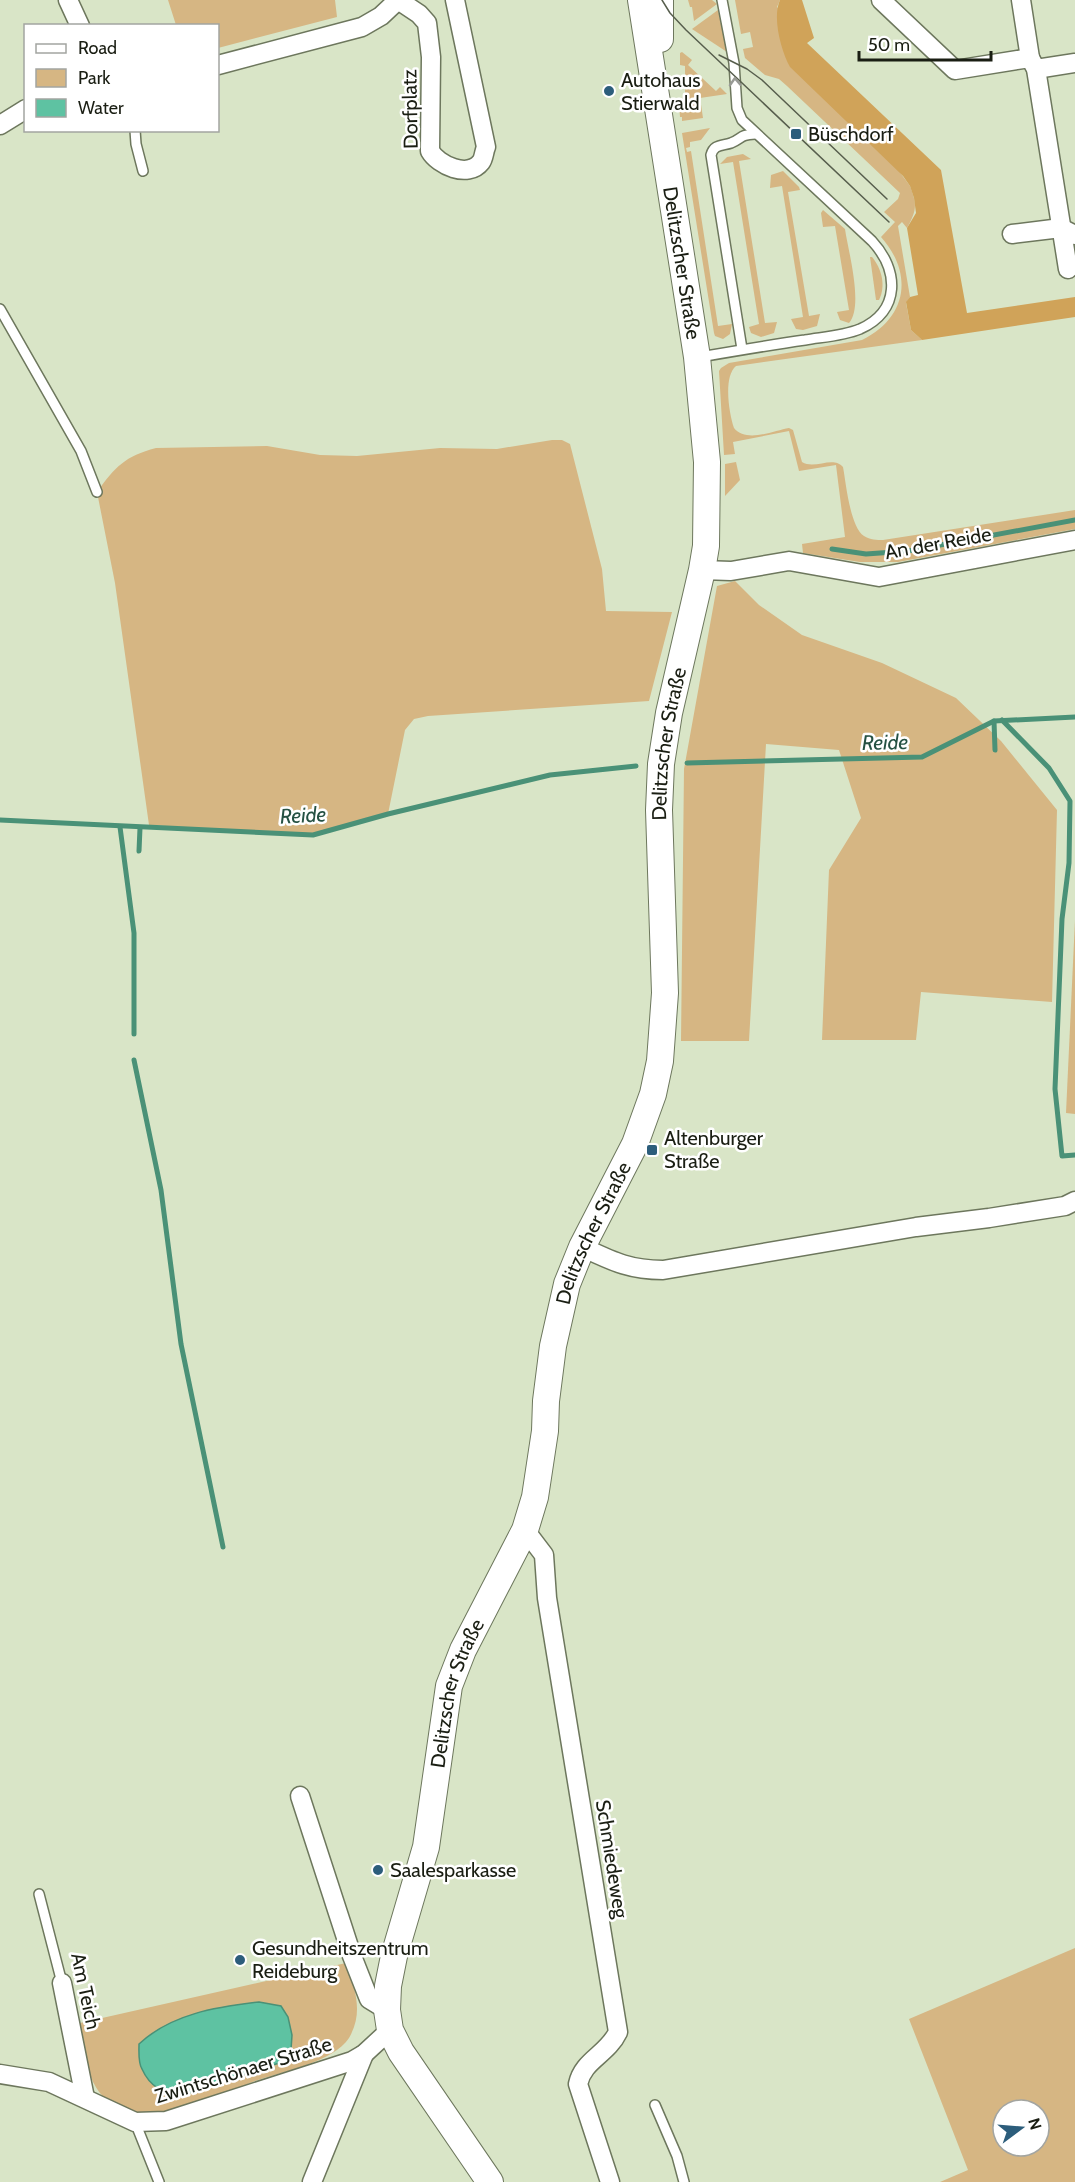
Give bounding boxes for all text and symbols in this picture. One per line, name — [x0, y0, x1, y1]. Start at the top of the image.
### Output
legend — [24, 24, 219, 132]
scale bar — [859, 24, 991, 62]
text: 50 m — [868, 34, 910, 56]
text: Road — [78, 37, 117, 59]
text: Park — [78, 67, 111, 89]
place label: Autohaus Stierwald — [621, 68, 700, 115]
street label: Dorfplatz — [397, 69, 423, 149]
one-way arrow — [729, 78, 742, 87]
marker: Autohaus Stierwald — [602, 84, 616, 98]
text: Water — [78, 97, 124, 119]
place label: Büschdorf — [808, 122, 894, 146]
marker: Büschdorf — [789, 127, 803, 141]
street label: Delitzscher Straße — [658, 185, 706, 341]
street label: An der Reide — [883, 522, 993, 564]
street label: Delitzscher Straße — [647, 665, 691, 821]
water label: Reide — [862, 729, 909, 755]
water label: Reide — [279, 801, 327, 829]
place label: Altenburger Straße — [664, 1126, 764, 1173]
marker: Altenburger Straße — [645, 1143, 659, 1157]
street label: Delitzscher Straße — [551, 1158, 636, 1307]
street label: Delitzscher Straße — [425, 1615, 489, 1769]
street label: Schmiedeweg — [591, 1798, 633, 1921]
place label: Saalesparkasse — [390, 1858, 516, 1882]
marker: Saalesparkasse — [371, 1863, 385, 1877]
place label: Gesundheitszentrum Reideburg — [252, 1936, 429, 1983]
street label: Am Teich — [66, 1950, 106, 2032]
marker: Gesundheitszentrum Reideburg — [233, 1953, 247, 1967]
street label: Zwintschönaer Straße — [152, 2032, 334, 2108]
north arrow — [991, 2098, 1051, 2158]
text: N — [1024, 2116, 1046, 2132]

